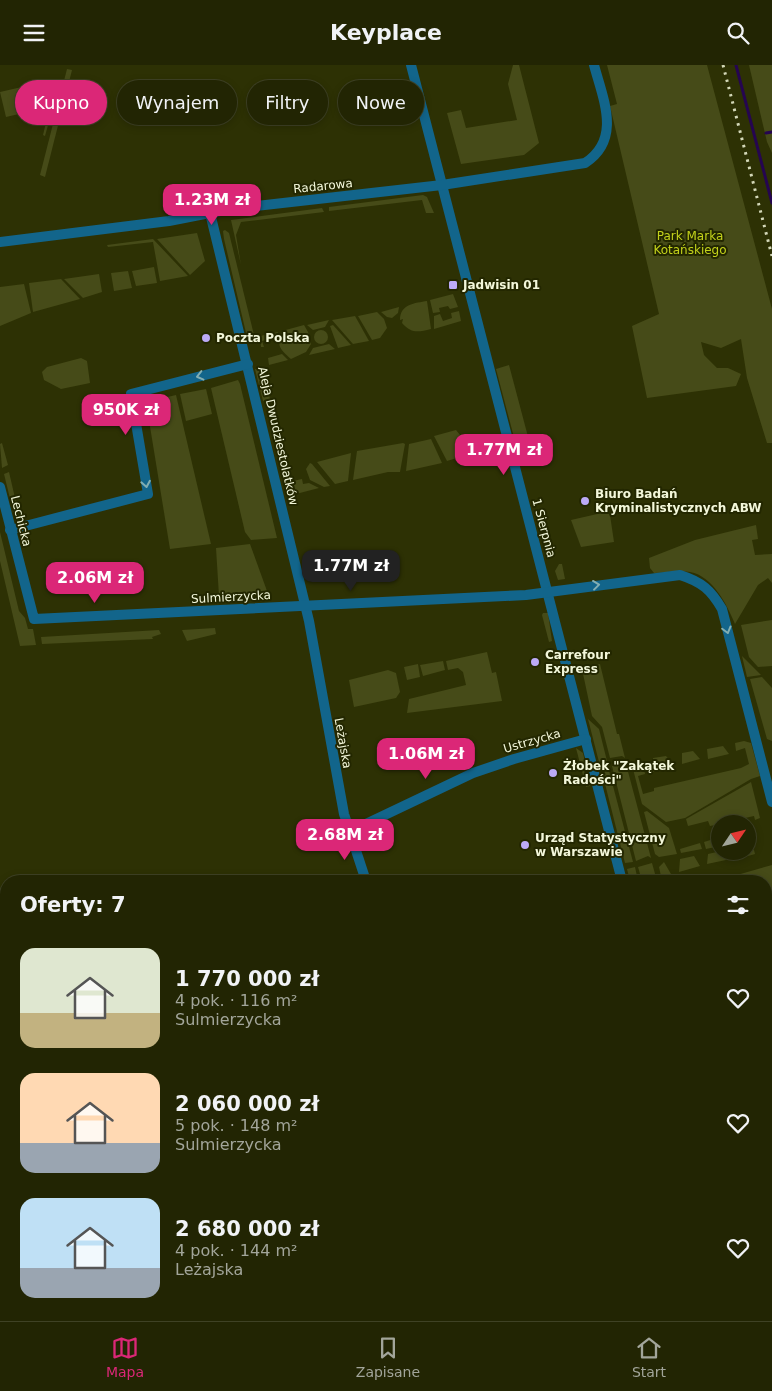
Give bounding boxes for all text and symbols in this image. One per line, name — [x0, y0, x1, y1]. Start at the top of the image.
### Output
icon: menu — [20, 19, 48, 47]
icon: search — [724, 19, 752, 47]
text: Keyplace — [330, 20, 442, 45]
chip: Kupno — [15, 80, 107, 125]
chip: Wynajem — [117, 80, 237, 125]
chip: Filtry — [247, 80, 328, 125]
chip: Nowe — [338, 80, 424, 125]
street label: Radarowa — [293, 176, 353, 196]
pin: 1.23M zł — [160, 184, 264, 226]
text: 1.23M zł — [174, 190, 250, 209]
park label: Park Marka Kotańskiego — [653, 229, 727, 257]
place label: Jadwisin 01 — [462, 278, 540, 292]
marker: Jadwisin 01 — [447, 279, 459, 291]
place label: Poczta Polska — [216, 331, 310, 345]
marker: Poczta Polska — [200, 332, 212, 344]
street label: Aleja Dwudziestolatków — [255, 365, 301, 507]
one-way arrow — [197, 371, 205, 381]
pin: 950K zł — [80, 393, 172, 436]
text: 950K zł — [93, 400, 159, 419]
pin: 1.77M zł — [452, 433, 556, 476]
text: 1.77M zł — [466, 440, 542, 459]
one-way arrow — [141, 479, 151, 488]
place label: Biuro Badań Kryminalistycznych ABW — [595, 487, 762, 515]
street label: Lechicka — [8, 494, 34, 548]
marker: Biuro Badań Kryminalistycznych ABW — [579, 495, 591, 507]
street label: 1 Sierpnia — [529, 497, 559, 559]
pin: 1.77M zł — [299, 549, 403, 592]
text: 1.77M zł — [313, 556, 389, 575]
pin: 2.06M zł — [43, 561, 147, 604]
text: 2.06M zł — [57, 568, 133, 587]
one-way arrow — [593, 580, 601, 591]
street label: Sulmierzycka — [191, 588, 271, 606]
one-way arrow — [722, 626, 732, 634]
place label: Carrefour Express — [545, 648, 610, 676]
marker: Carrefour Express — [529, 656, 541, 668]
street label: Leżajska — [332, 717, 354, 769]
street label: Ustrzycka — [502, 726, 562, 756]
pin: 1.06M zł — [374, 737, 478, 780]
text: 1.06M zł — [388, 744, 464, 763]
place label: Żłobek "Zakątek Radości" — [563, 758, 675, 787]
marker: Żłobek "Zakątek Radości" — [547, 767, 559, 779]
north arrow — [711, 815, 756, 860]
map controls — [711, 815, 756, 860]
pin: 2.68M zł — [293, 819, 397, 861]
text: 2.68M zł — [307, 825, 383, 844]
place label: Urząd Statystyczny w Warszawie — [535, 831, 666, 859]
marker: Urząd Statystyczny w Warszawie — [519, 839, 531, 851]
icon: filters — [724, 891, 752, 919]
text: Oferty: 7 — [20, 893, 126, 917]
text: 1 770 000 zł — [175, 967, 319, 991]
icon: home — [60, 968, 120, 1028]
icon: heart — [724, 984, 752, 1012]
text: 4 pok. · 116 m² — [175, 991, 297, 1010]
text: Sulmierzycka — [175, 1010, 282, 1029]
text: 2 060 000 zł — [175, 1092, 319, 1116]
icon: home — [60, 1093, 120, 1153]
icon: heart — [724, 1109, 752, 1137]
text: 5 pok. · 148 m² — [175, 1116, 297, 1135]
text: Sulmierzycka — [175, 1135, 282, 1154]
text: 2 680 000 zł — [175, 1217, 319, 1241]
icon: home — [60, 1218, 120, 1278]
icon: heart — [724, 1234, 752, 1262]
text: 4 pok. · 144 m² — [175, 1241, 297, 1260]
text: Leżajska — [175, 1260, 243, 1279]
tab: Mapa — [106, 1334, 144, 1380]
tab: Zapisane — [356, 1334, 420, 1380]
tab: Start — [632, 1334, 666, 1380]

